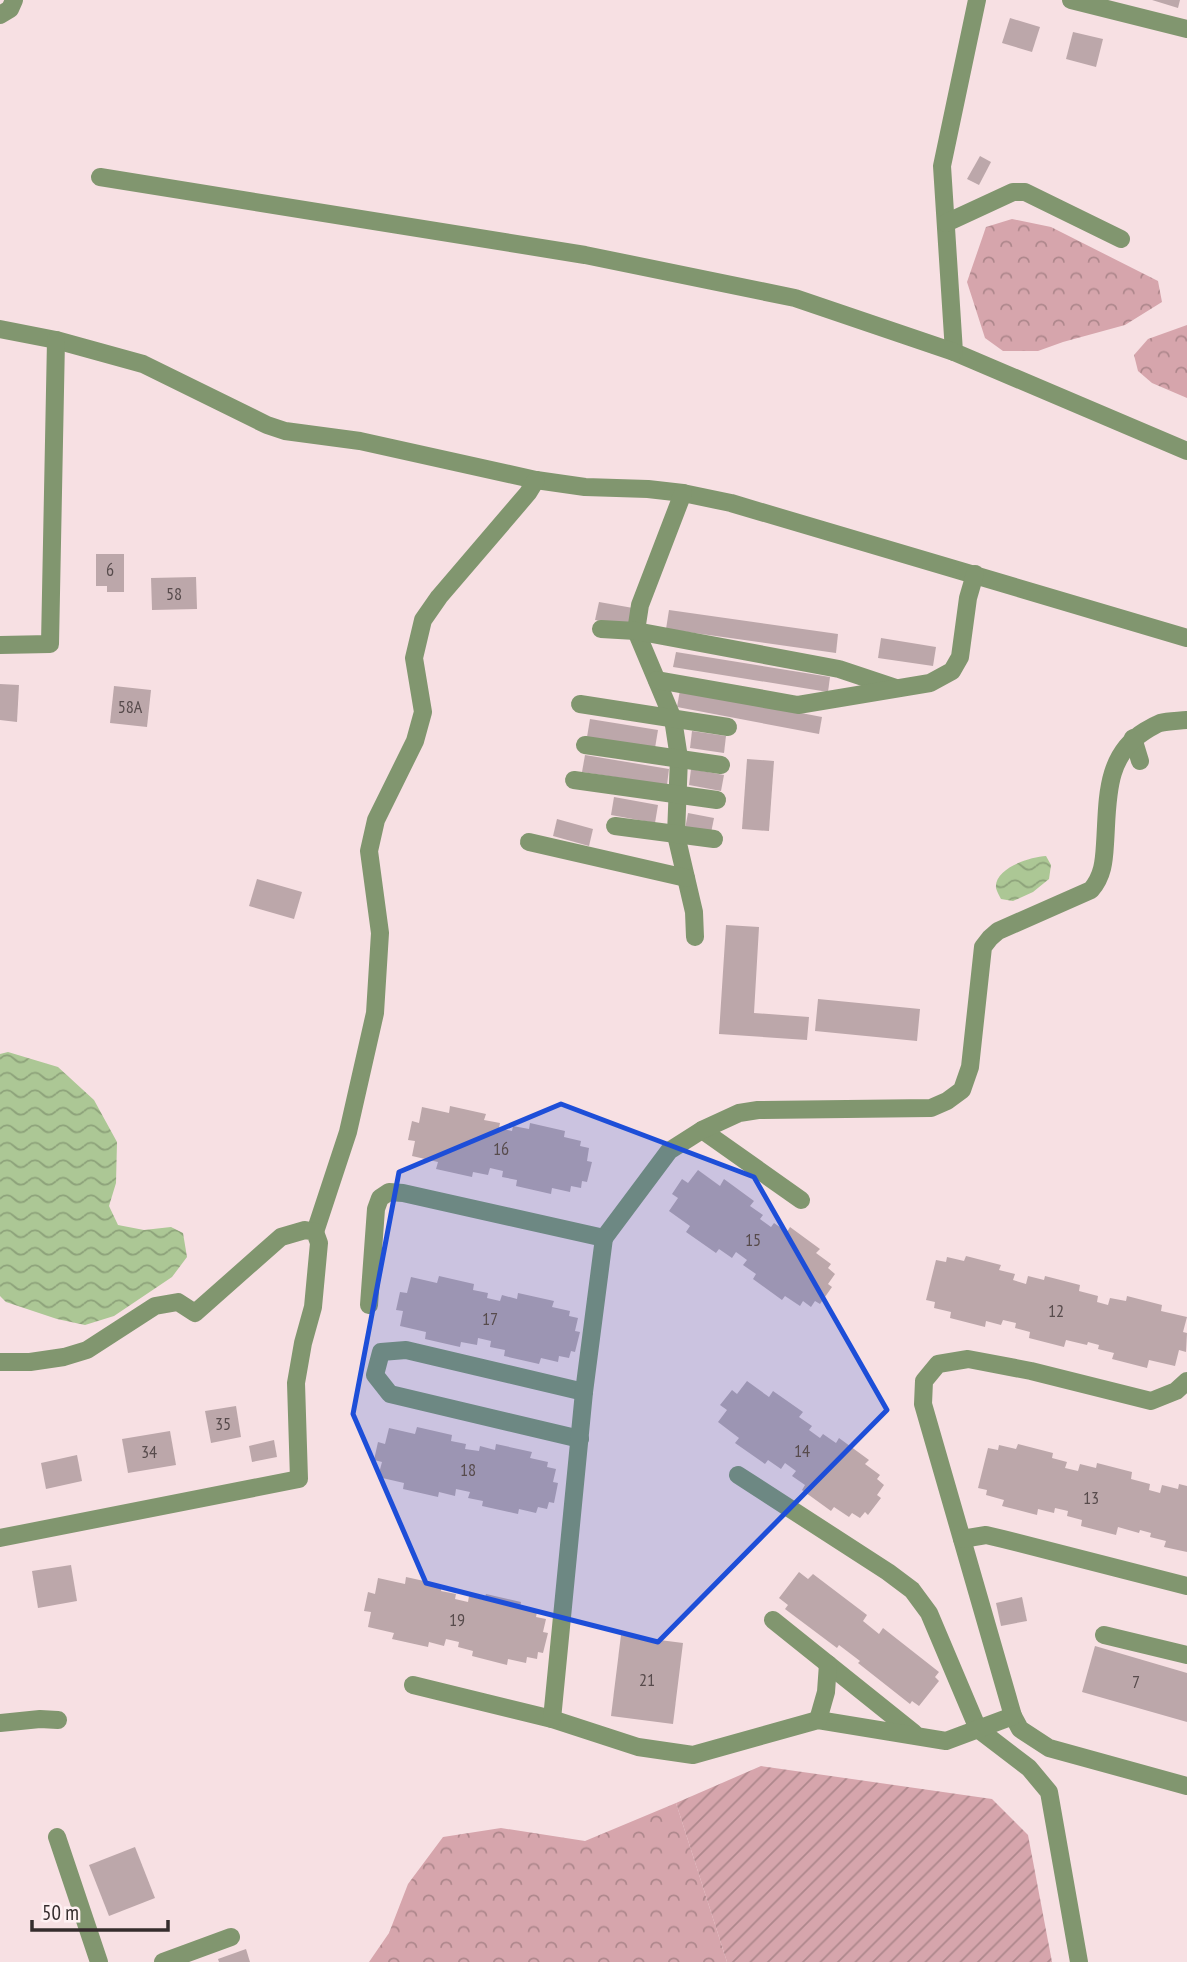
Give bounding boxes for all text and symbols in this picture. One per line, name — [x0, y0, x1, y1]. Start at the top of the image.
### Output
house number: 6 — [106, 558, 114, 581]
house number: 58 — [166, 582, 182, 605]
house number: 58А — [118, 695, 143, 718]
house number: 16 — [493, 1137, 509, 1160]
house number: 15 — [745, 1228, 761, 1251]
house number: 12 — [1048, 1299, 1064, 1322]
house number: 17 — [482, 1307, 498, 1330]
house number: 35 — [215, 1412, 231, 1435]
house number: 14 — [794, 1439, 810, 1462]
house number: 34 — [141, 1440, 157, 1463]
house number: 18 — [460, 1458, 476, 1481]
house number: 13 — [1083, 1486, 1099, 1509]
house number: 19 — [449, 1608, 465, 1631]
house number: 21 — [639, 1668, 655, 1691]
house number: 7 — [1132, 1670, 1140, 1693]
scale bar — [32, 1888, 168, 1932]
text: 50 m — [42, 1899, 79, 1926]

